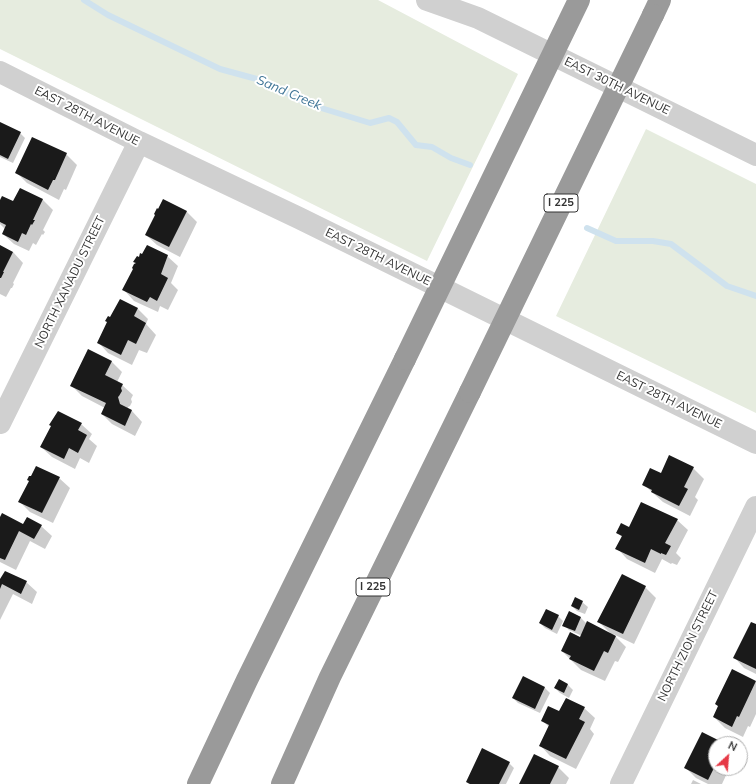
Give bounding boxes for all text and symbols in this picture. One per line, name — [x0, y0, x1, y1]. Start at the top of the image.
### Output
street label: EAST 30TH AVENUE — [562, 54, 672, 118]
water label: Sand Creek — [254, 72, 324, 114]
street label: EAST 28TH AVENUE — [32, 83, 142, 149]
road number: I 225 — [544, 194, 578, 212]
street label: NORTH XANADU STREET — [32, 214, 108, 350]
street label: EAST 28TH AVENUE — [323, 225, 433, 289]
street label: EAST 28TH AVENUE — [614, 368, 724, 432]
road number: I 225 — [356, 578, 390, 596]
street label: NORTH ZION STREET — [655, 588, 721, 704]
north arrow — [708, 736, 748, 776]
text: N — [726, 738, 740, 754]

